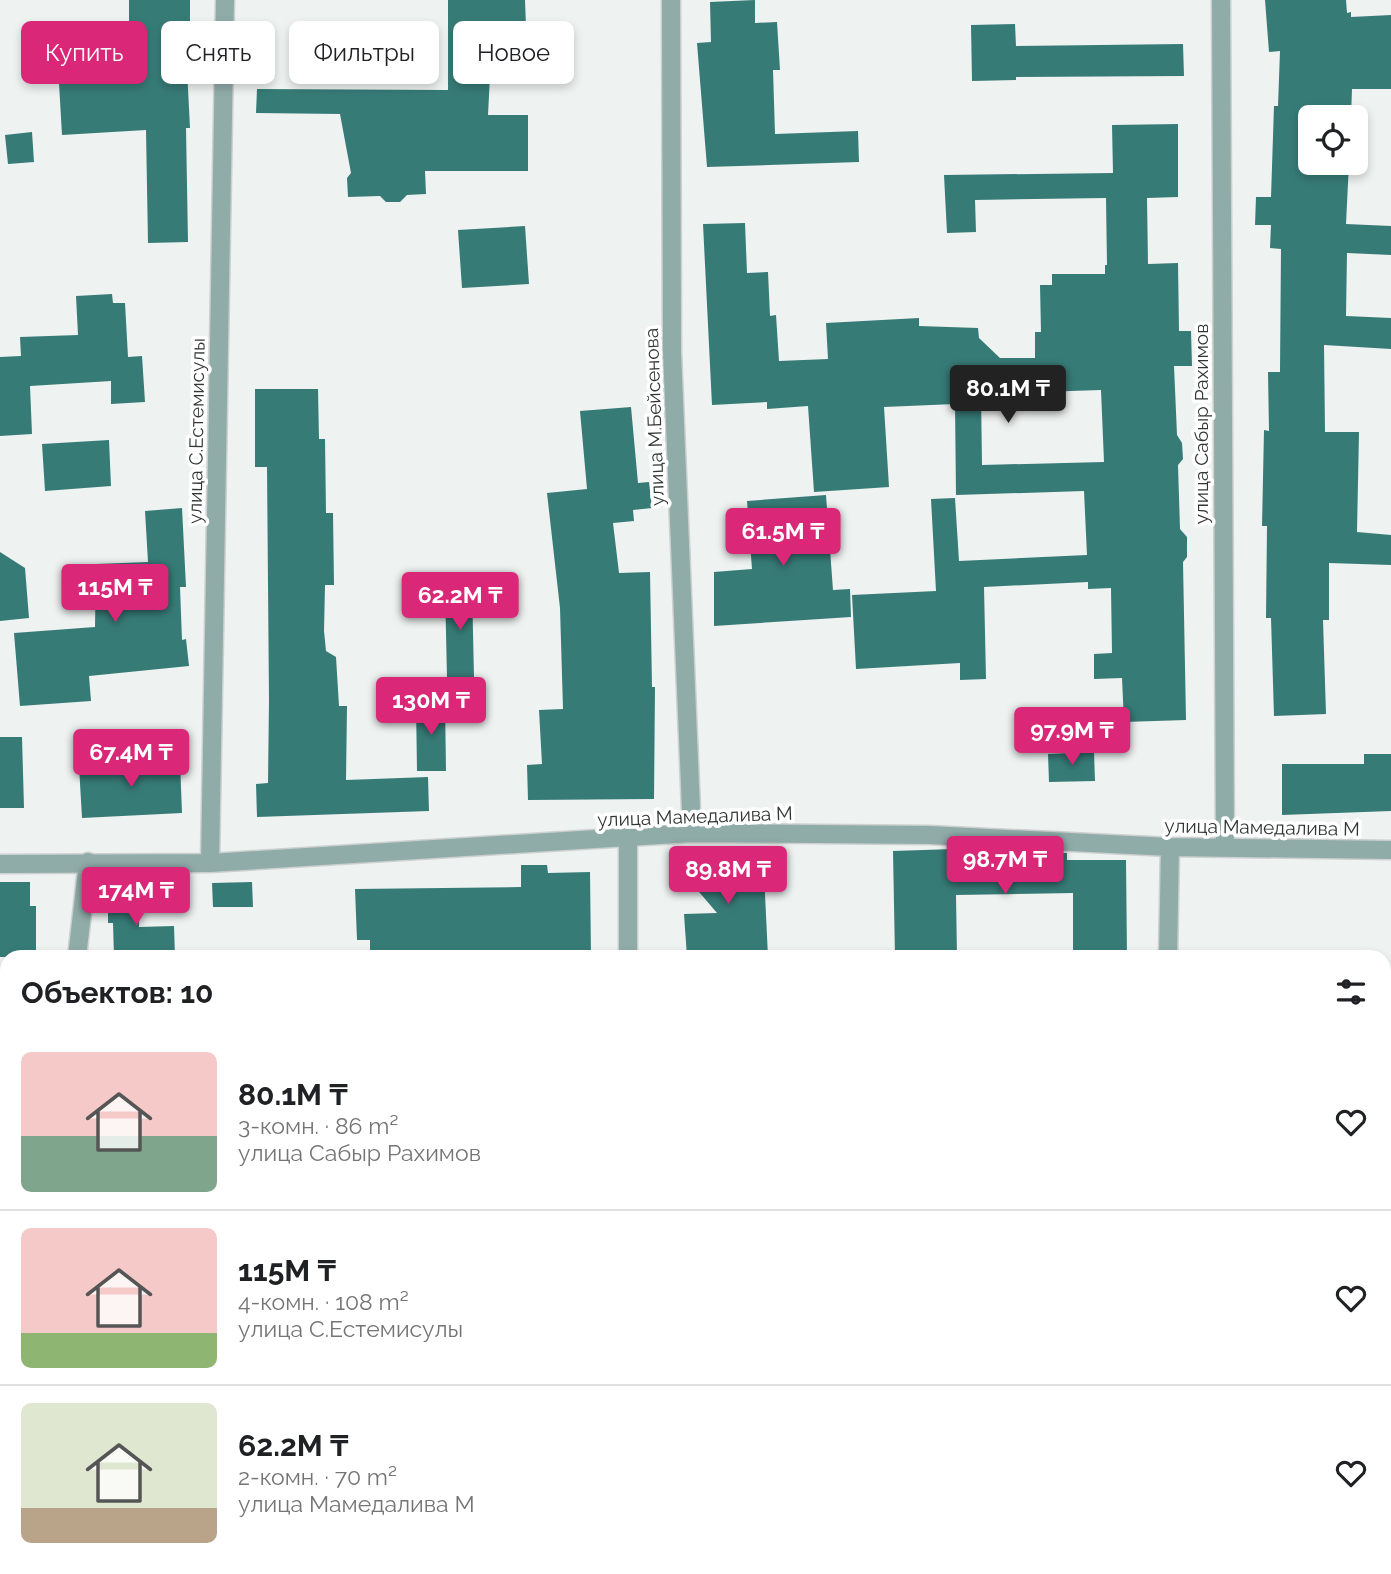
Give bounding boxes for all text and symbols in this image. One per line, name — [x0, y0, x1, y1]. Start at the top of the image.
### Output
chip: Купить — [21, 21, 147, 84]
chip: Снять — [161, 21, 275, 84]
chip: Фильтры — [289, 21, 439, 84]
chip: Новое — [453, 21, 574, 84]
map controls — [1298, 105, 1368, 175]
button: locate — [1298, 105, 1368, 175]
street label: улица Сабыр Рахимов — [1190, 324, 1212, 524]
street label: улица М.Бейсенова — [640, 328, 668, 506]
street label: улица С.Естемисулы — [183, 338, 209, 524]
pin: 80.1M ₸ — [943, 366, 1073, 425]
text: 80.1M ₸ — [966, 374, 1050, 401]
pin: 61.5M ₸ — [718, 508, 848, 568]
text: 61.5M ₸ — [742, 517, 824, 544]
pin: 115M ₸ — [58, 564, 172, 624]
pin: 62.2M ₸ — [395, 572, 525, 632]
text: 115M ₸ — [77, 573, 153, 600]
text: 62.2M ₸ — [418, 581, 502, 608]
pin: 130M ₸ — [374, 678, 488, 737]
text: 130M ₸ — [392, 686, 470, 713]
pin: 97.9M ₸ — [1007, 708, 1137, 767]
text: 97.9M ₸ — [1030, 716, 1114, 743]
pin: 67.4M ₸ — [66, 730, 196, 789]
text: 67.4M ₸ — [89, 738, 173, 765]
street label: улица Мамедалива М — [597, 802, 793, 830]
street label: улица Мамедалива М — [1164, 814, 1360, 840]
pin: 98.7M ₸ — [940, 836, 1070, 896]
text: 98.7M ₸ — [963, 845, 1047, 872]
pin: 89.8M ₸ — [663, 846, 793, 906]
text: 89.8M ₸ — [685, 855, 771, 882]
pin: 174M ₸ — [79, 867, 193, 927]
text: 174M ₸ — [98, 876, 174, 903]
icon: filters — [1332, 973, 1370, 1011]
text: Объектов: 10 — [21, 975, 213, 1010]
text: 80.1M ₸ — [238, 1077, 348, 1112]
icon: home — [77, 1080, 161, 1164]
icon: heart — [1332, 1103, 1370, 1141]
text: 3-комн. · 86 m² — [238, 1112, 398, 1139]
text: улица Сабыр Рахимов — [238, 1139, 481, 1166]
text: 115M ₸ — [238, 1253, 336, 1288]
icon: home — [77, 1256, 161, 1340]
icon: heart — [1332, 1279, 1370, 1317]
text: 4-комн. · 108 m² — [238, 1288, 409, 1315]
text: улица С.Естемисулы — [238, 1315, 463, 1342]
text: 62.2M ₸ — [238, 1428, 349, 1463]
icon: home — [77, 1431, 161, 1515]
icon: heart — [1332, 1454, 1370, 1492]
text: 2-комн. · 70 m² — [238, 1463, 397, 1490]
text: улица Мамедалива М — [238, 1490, 475, 1517]

